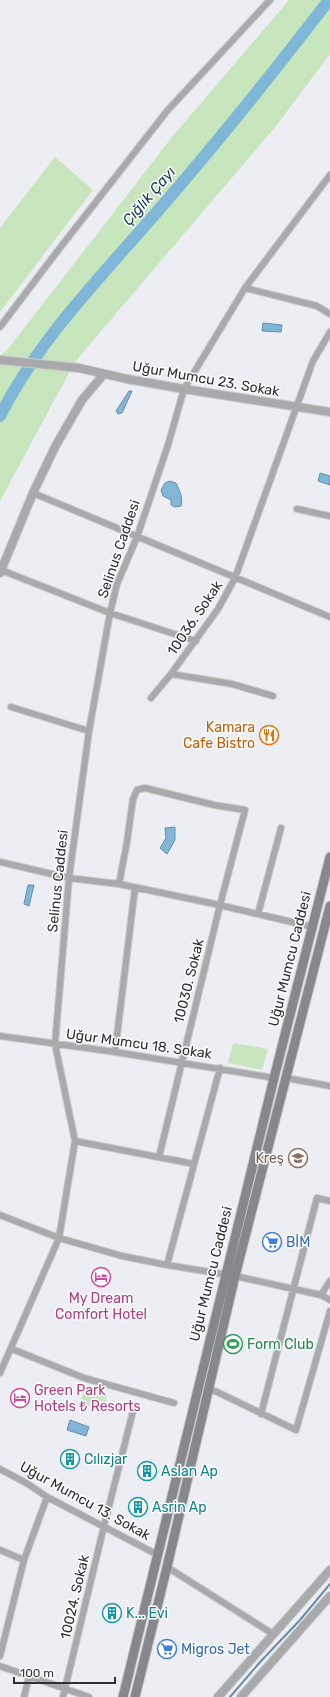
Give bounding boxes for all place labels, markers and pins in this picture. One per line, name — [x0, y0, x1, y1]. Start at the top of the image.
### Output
place label: Kamara Cafe Bistro — [183, 719, 255, 752]
restaurant icon: Kamara Cafe Bistro — [258, 724, 280, 746]
school or university icon: Kreş — [287, 1147, 309, 1169]
place label: Kreş — [255, 1150, 284, 1167]
supermarket icon: BİM — [261, 1231, 283, 1253]
place label: BİM — [286, 1234, 310, 1251]
hotel icon: My Dream Comfort Hotel — [90, 1266, 112, 1288]
place label: My Dream Comfort Hotel — [55, 1290, 147, 1323]
sports icon: Form Club — [222, 1333, 244, 1355]
place label: Form Club — [247, 1336, 314, 1353]
place label: Green Park Hotels ₺ Resorts — [34, 1382, 141, 1415]
hotel icon: Green Park Hotels ₺ Resorts — [9, 1387, 31, 1409]
building icon: Cılızjar — [59, 1448, 81, 1470]
place label: Cılızjar — [84, 1451, 128, 1468]
building icon: Aslan Ap — [136, 1460, 158, 1482]
place label: Aslan Ap — [161, 1463, 218, 1480]
building icon: Asrin Ap — [127, 1496, 149, 1518]
place label: Asrin Ap — [152, 1499, 207, 1516]
building icon: K... Evi — [101, 1602, 123, 1624]
place label: K... Evi — [126, 1605, 168, 1622]
supermarket icon: Migros Jet — [156, 1638, 178, 1660]
place label: Migros Jet — [181, 1641, 250, 1658]

